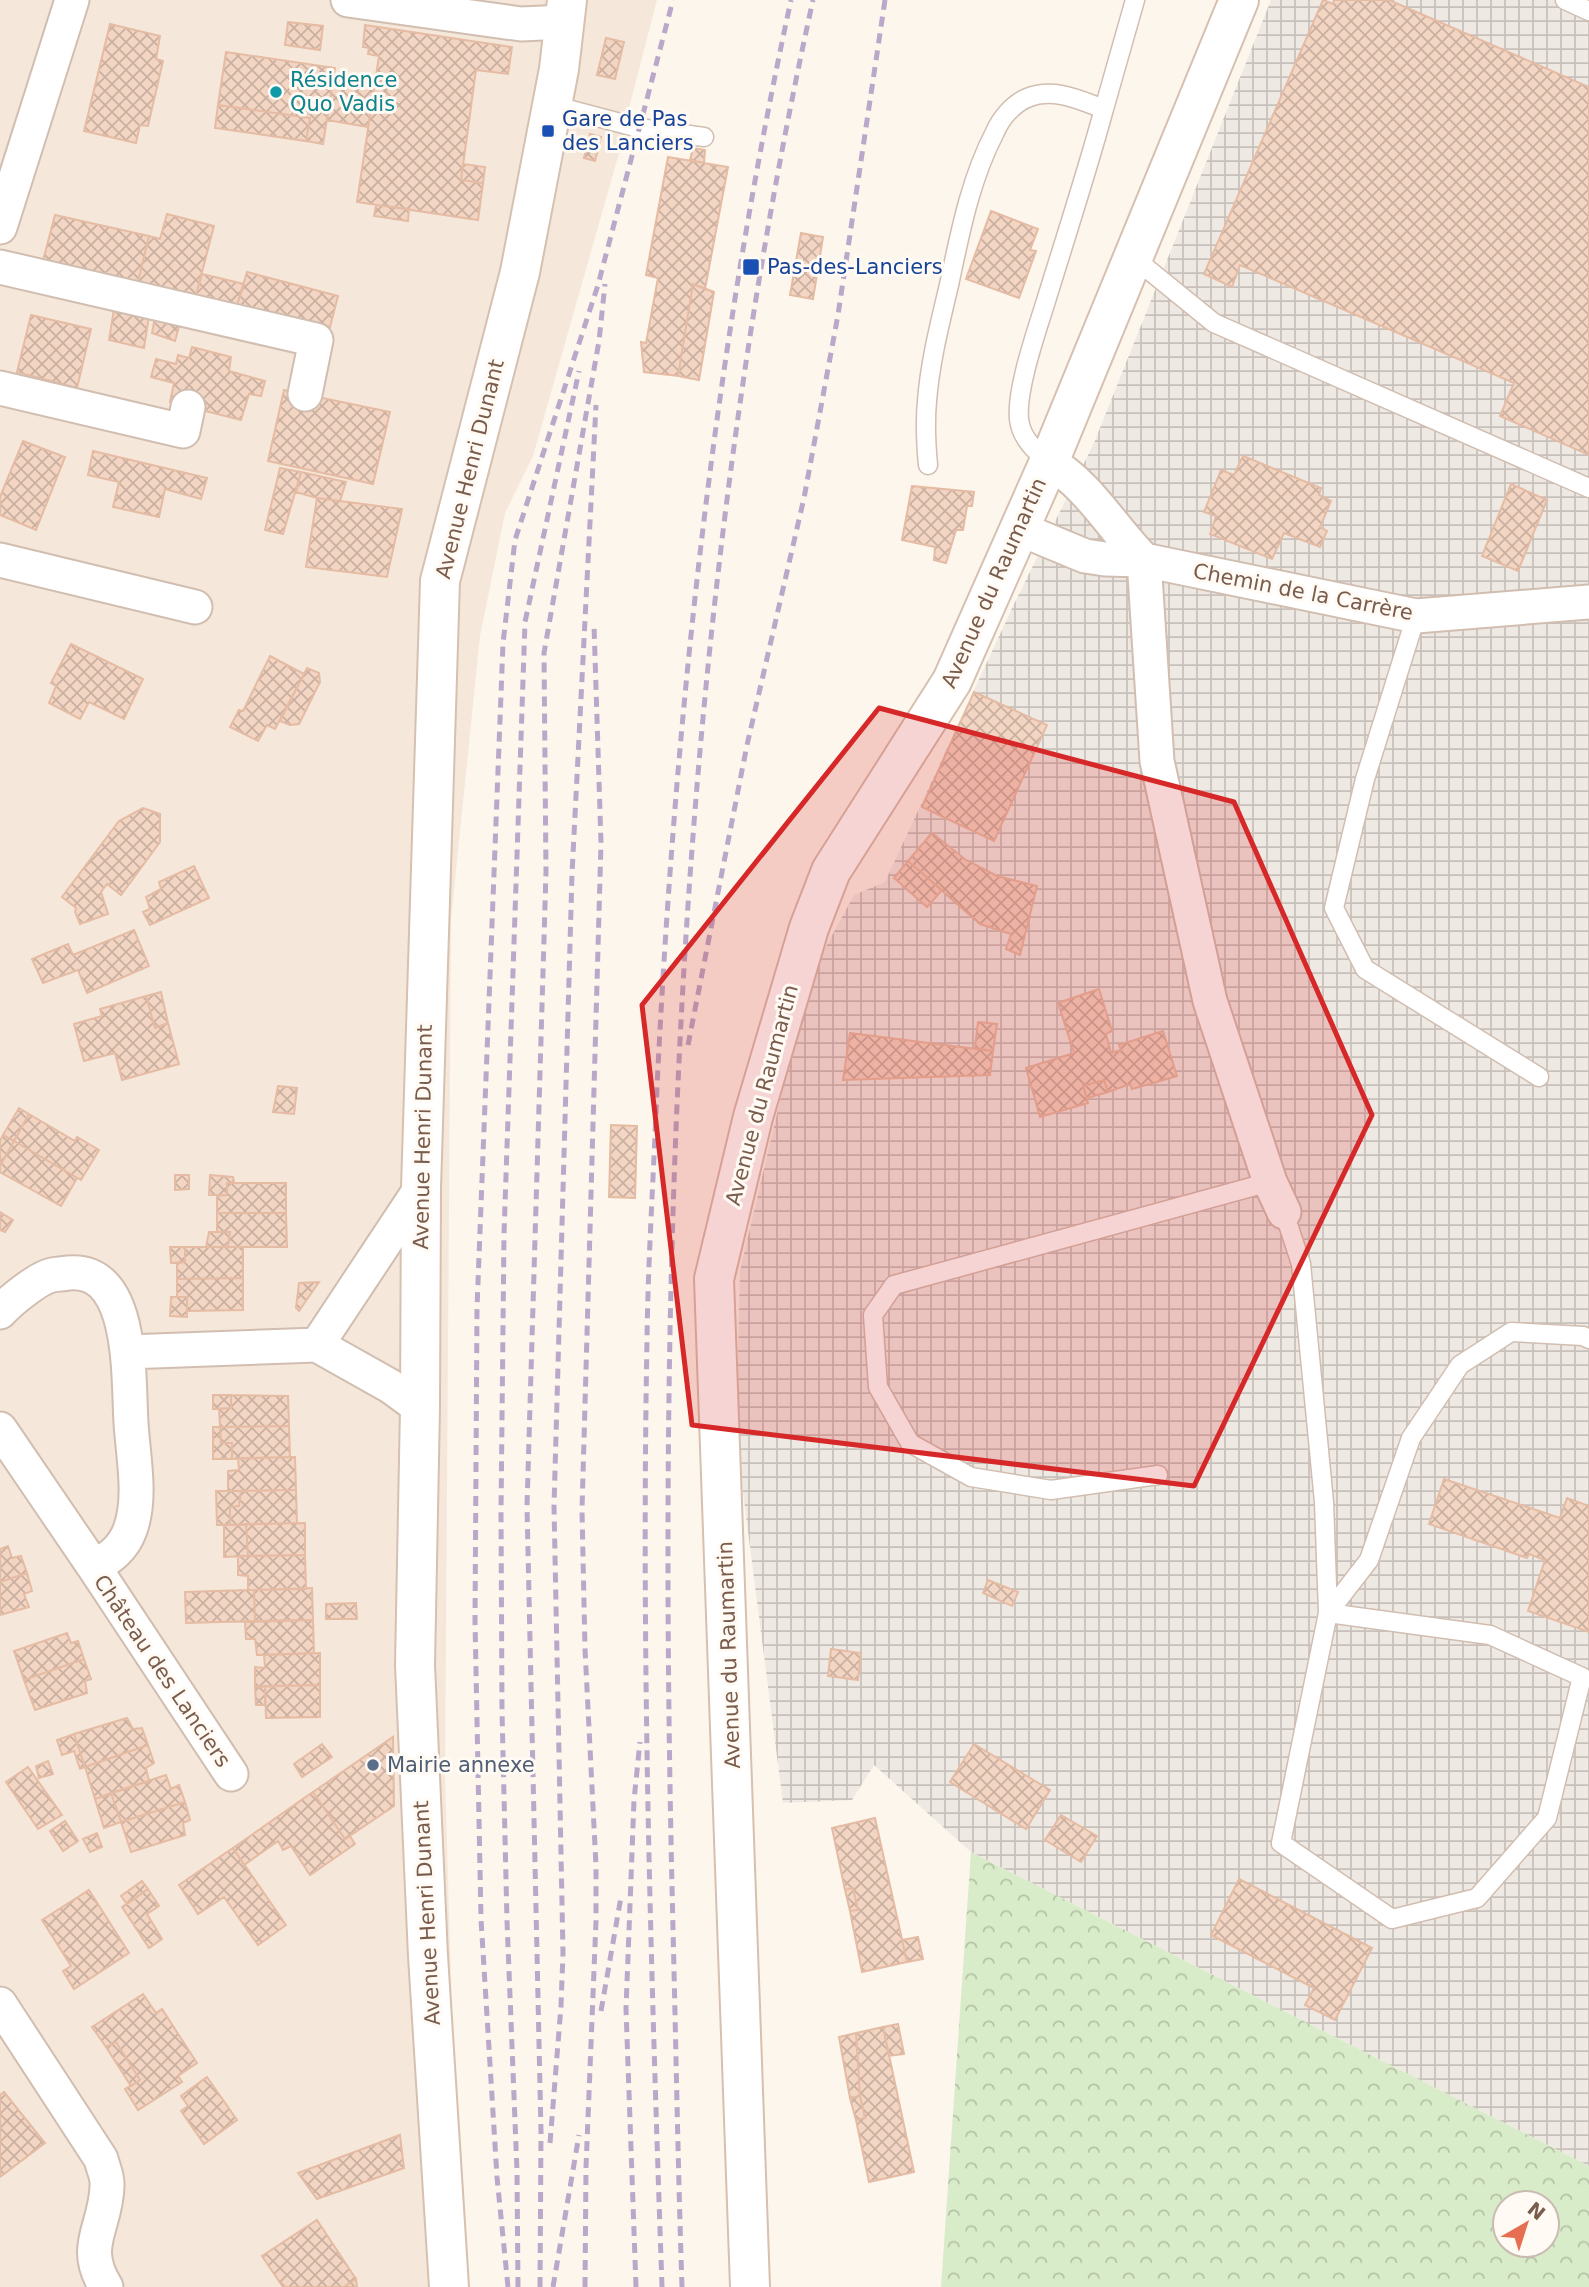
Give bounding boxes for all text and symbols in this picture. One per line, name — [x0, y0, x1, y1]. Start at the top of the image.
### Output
place label: Résidence Quo Vadis — [290, 68, 397, 116]
marker: Résidence Quo Vadis — [268, 84, 284, 100]
place label: Gare de Pas des Lanciers — [562, 107, 694, 155]
marker: Gare de Pas des Lanciers — [540, 123, 556, 139]
place label: Pas-des-Lanciers — [767, 255, 943, 279]
marker: Pas-des-Lanciers — [741, 257, 761, 277]
street label: Avenue Henri Dunant — [431, 357, 509, 581]
street label: Avenue du Raumartin — [937, 474, 1051, 692]
street label: Chemin de la Carrère — [1191, 559, 1415, 625]
street label: Avenue du Raumartin — [721, 982, 803, 1208]
street label: Avenue Henri Dunant — [409, 1024, 437, 1250]
street label: Avenue du Raumartin — [713, 1541, 745, 1769]
street label: Château des Lanciers — [89, 1570, 235, 1772]
place label: Mairie annexe — [387, 1753, 535, 1777]
marker: Mairie annexe — [365, 1757, 381, 1773]
street label: Avenue Henri Dunant — [409, 1800, 445, 2026]
north arrow — [1491, 2189, 1561, 2259]
text: N — [1524, 2197, 1550, 2224]

